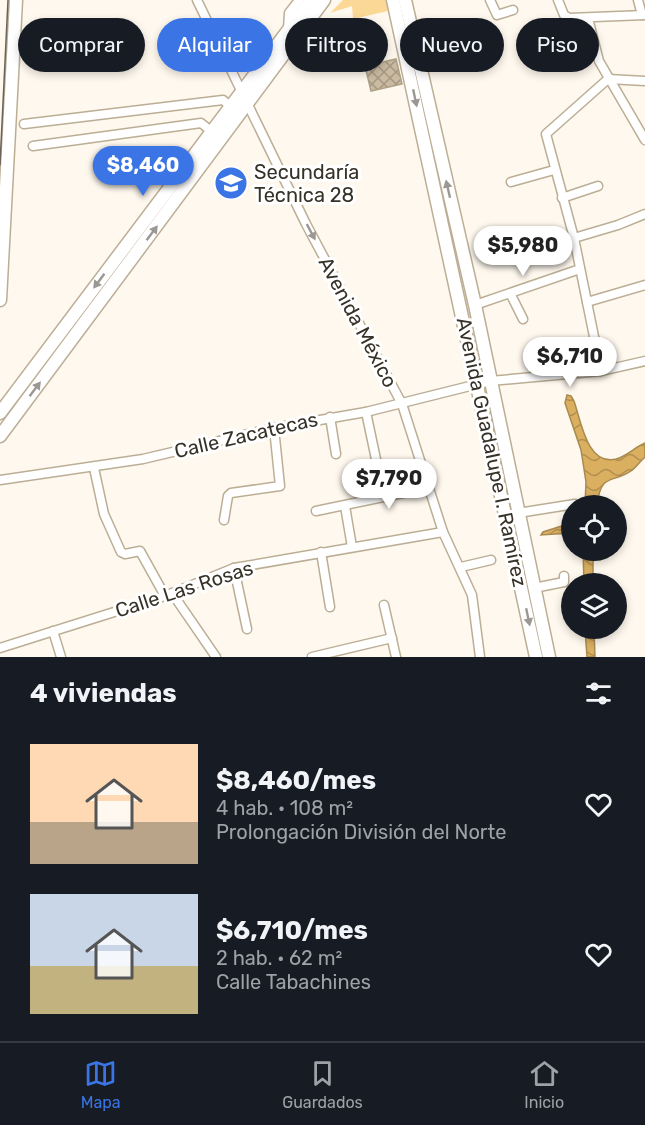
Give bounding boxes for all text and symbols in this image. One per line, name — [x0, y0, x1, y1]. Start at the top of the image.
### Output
chip: Comprar — [18, 18, 145, 72]
chip: Alquilar — [157, 18, 273, 72]
chip: Filtros — [285, 18, 388, 72]
chip: Nuevo — [400, 18, 504, 72]
chip: Piso — [516, 18, 599, 72]
one-way arrow — [410, 89, 420, 107]
pin: $8,460 — [94, 146, 192, 197]
text: $8,460 — [107, 153, 179, 177]
place label: Secundaría Técnica 28 — [254, 160, 359, 207]
school or university icon: Secundaría Técnica 28 — [213, 165, 249, 201]
one-way arrow — [443, 180, 452, 199]
one-way arrow — [306, 224, 316, 241]
one-way arrow — [146, 226, 158, 241]
pin: $5,980 — [474, 226, 572, 277]
text: $5,980 — [488, 233, 558, 257]
street label: Avenida México — [313, 253, 403, 391]
one-way arrow — [93, 274, 105, 289]
street label: Avenida Guadalupe I. Ramírez — [452, 315, 532, 589]
pin: $6,710 — [521, 337, 619, 388]
text: $6,710 — [537, 344, 603, 368]
one-way arrow — [29, 382, 41, 397]
street label: Calle Zacatecas — [172, 407, 320, 463]
pin: $7,790 — [340, 459, 438, 510]
text: $7,790 — [356, 466, 422, 490]
map controls — [561, 495, 627, 639]
button: locate — [561, 495, 627, 561]
street label: Calle Las Rosas — [112, 555, 256, 623]
button: layers — [561, 573, 627, 639]
one-way arrow — [523, 608, 533, 626]
icon: filters — [582, 677, 615, 710]
text: 4 viviendas — [30, 678, 177, 709]
text: $8,460/mes — [216, 765, 376, 796]
icon: home — [78, 768, 150, 840]
icon: heart — [582, 788, 615, 821]
text: 4 hab. · 108 m² — [216, 796, 353, 820]
text: Prolongación División del Norte — [216, 820, 507, 844]
text: $6,710/mes — [216, 915, 368, 946]
icon: home — [78, 918, 150, 990]
icon: heart — [582, 938, 615, 971]
text: 2 hab. · 62 m² — [216, 946, 342, 970]
text: Calle Tabachines — [216, 970, 371, 994]
tab: Mapa — [81, 1057, 121, 1112]
tab: Guardados — [282, 1057, 363, 1112]
tab: Inicio — [524, 1057, 564, 1112]

